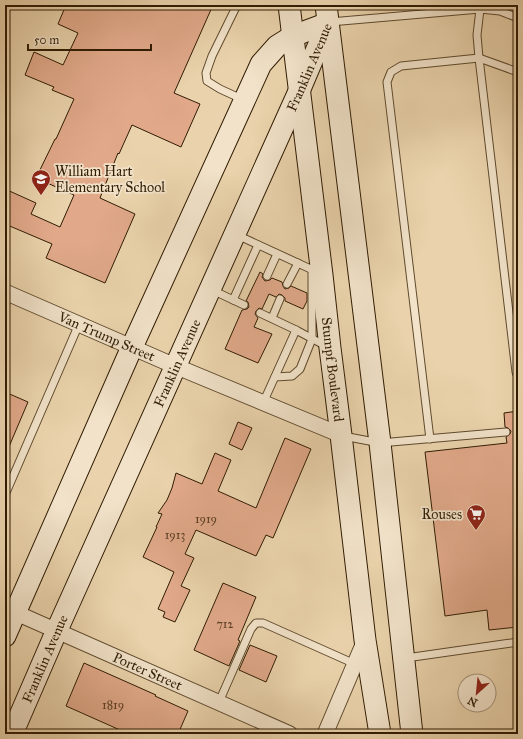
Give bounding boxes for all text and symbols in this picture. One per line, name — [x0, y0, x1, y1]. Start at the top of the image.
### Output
street label: Franklin Avenue — [283, 20, 336, 114]
scale bar — [28, 26, 151, 52]
text: 50 m — [34, 33, 59, 47]
place label: William Hart Elementary School — [55, 163, 165, 196]
school or university icon: William Hart Elementary School — [30, 168, 52, 196]
street label: Van Trump Street — [55, 307, 158, 365]
street label: Franklin Avenue — [150, 316, 204, 410]
street label: Stumpf Boulevard — [318, 316, 348, 423]
supermarket icon: Rouses — [465, 503, 487, 531]
place label: Rouses — [422, 506, 462, 523]
house number: 1919 — [195, 512, 217, 526]
house number: 1913 — [165, 528, 185, 542]
street label: Franklin Avenue — [18, 612, 71, 705]
house number: 712 — [216, 617, 234, 631]
street label: Porter Street — [110, 648, 185, 694]
north arrow — [457, 673, 497, 713]
text: N — [465, 693, 480, 709]
house number: 1819 — [102, 698, 124, 712]

